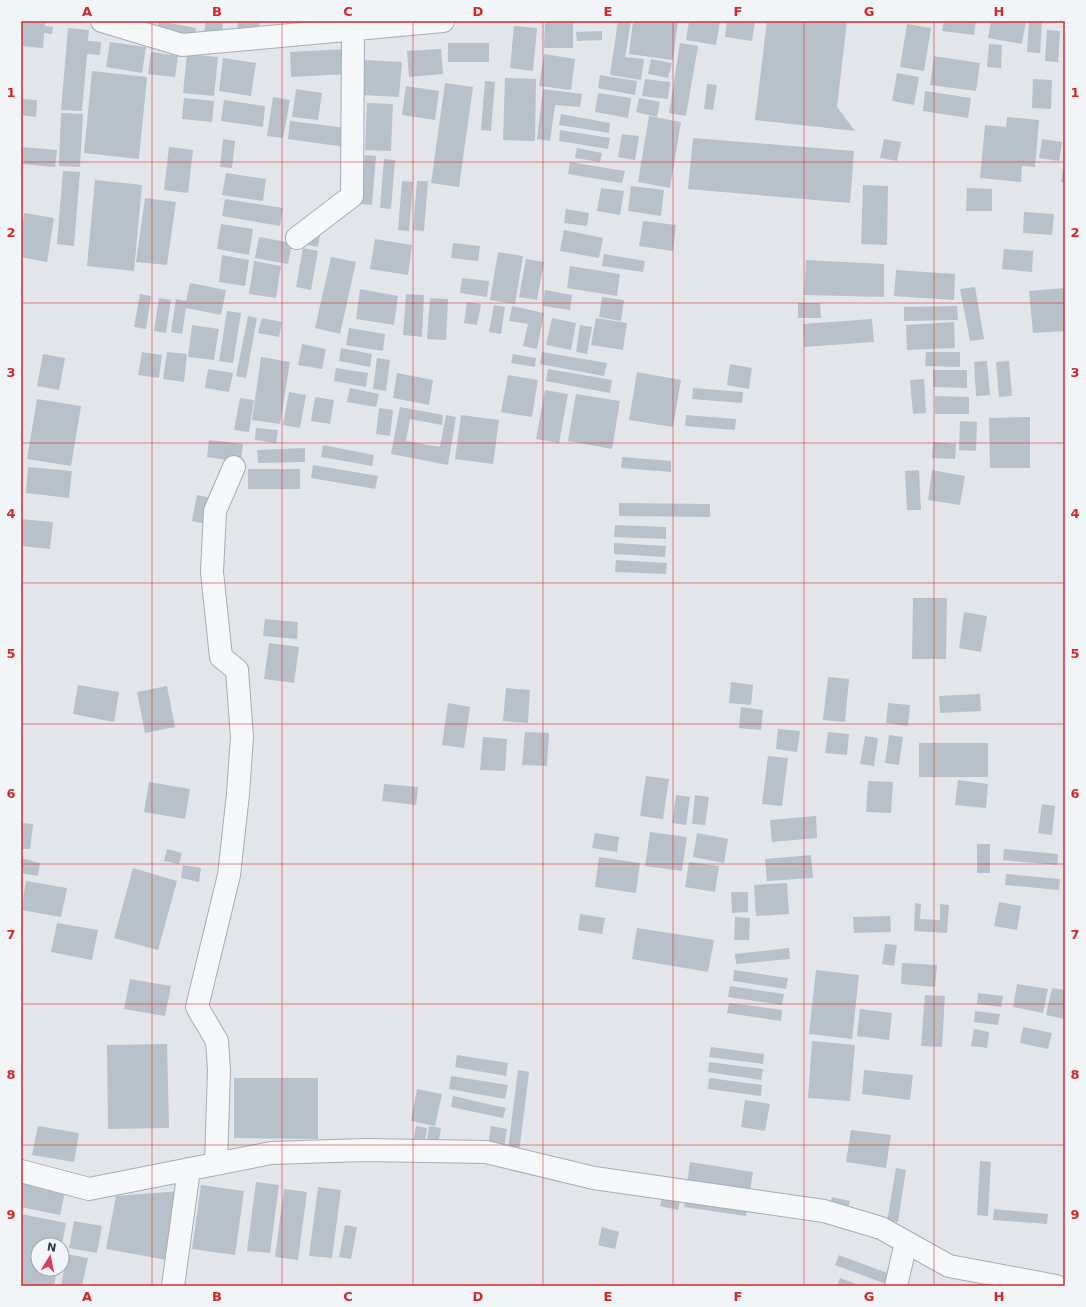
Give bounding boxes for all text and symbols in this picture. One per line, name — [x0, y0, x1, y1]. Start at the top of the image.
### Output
text: A — [82, 4, 92, 19]
text: B — [212, 4, 222, 19]
text: C — [343, 4, 353, 19]
text: D — [473, 4, 484, 19]
text: E — [604, 4, 612, 19]
text: F — [734, 4, 742, 19]
text: G — [864, 4, 874, 19]
text: H — [994, 4, 1004, 19]
text: 1 — [6, 85, 16, 100]
text: 1 — [1070, 85, 1080, 100]
text: 2 — [6, 225, 16, 240]
text: 2 — [1070, 225, 1080, 240]
text: 3 — [6, 365, 16, 380]
text: 3 — [1070, 365, 1080, 380]
text: 4 — [6, 506, 16, 521]
text: 4 — [1070, 506, 1080, 521]
text: 5 — [6, 646, 16, 661]
text: 5 — [1070, 646, 1080, 661]
text: 6 — [6, 786, 16, 801]
text: 6 — [1070, 786, 1080, 801]
text: 7 — [6, 927, 16, 942]
text: 7 — [1070, 927, 1080, 942]
text: 8 — [6, 1067, 16, 1082]
text: 8 — [1070, 1067, 1080, 1082]
text: 9 — [6, 1207, 16, 1222]
text: 9 — [1070, 1207, 1080, 1222]
north arrow — [30, 1237, 70, 1277]
text: N — [46, 1240, 57, 1255]
text: A — [82, 1289, 92, 1304]
text: B — [212, 1289, 222, 1304]
text: C — [343, 1289, 353, 1304]
text: D — [473, 1289, 484, 1304]
text: E — [604, 1289, 612, 1304]
text: F — [734, 1289, 742, 1304]
text: G — [864, 1289, 874, 1304]
text: H — [994, 1289, 1004, 1304]

